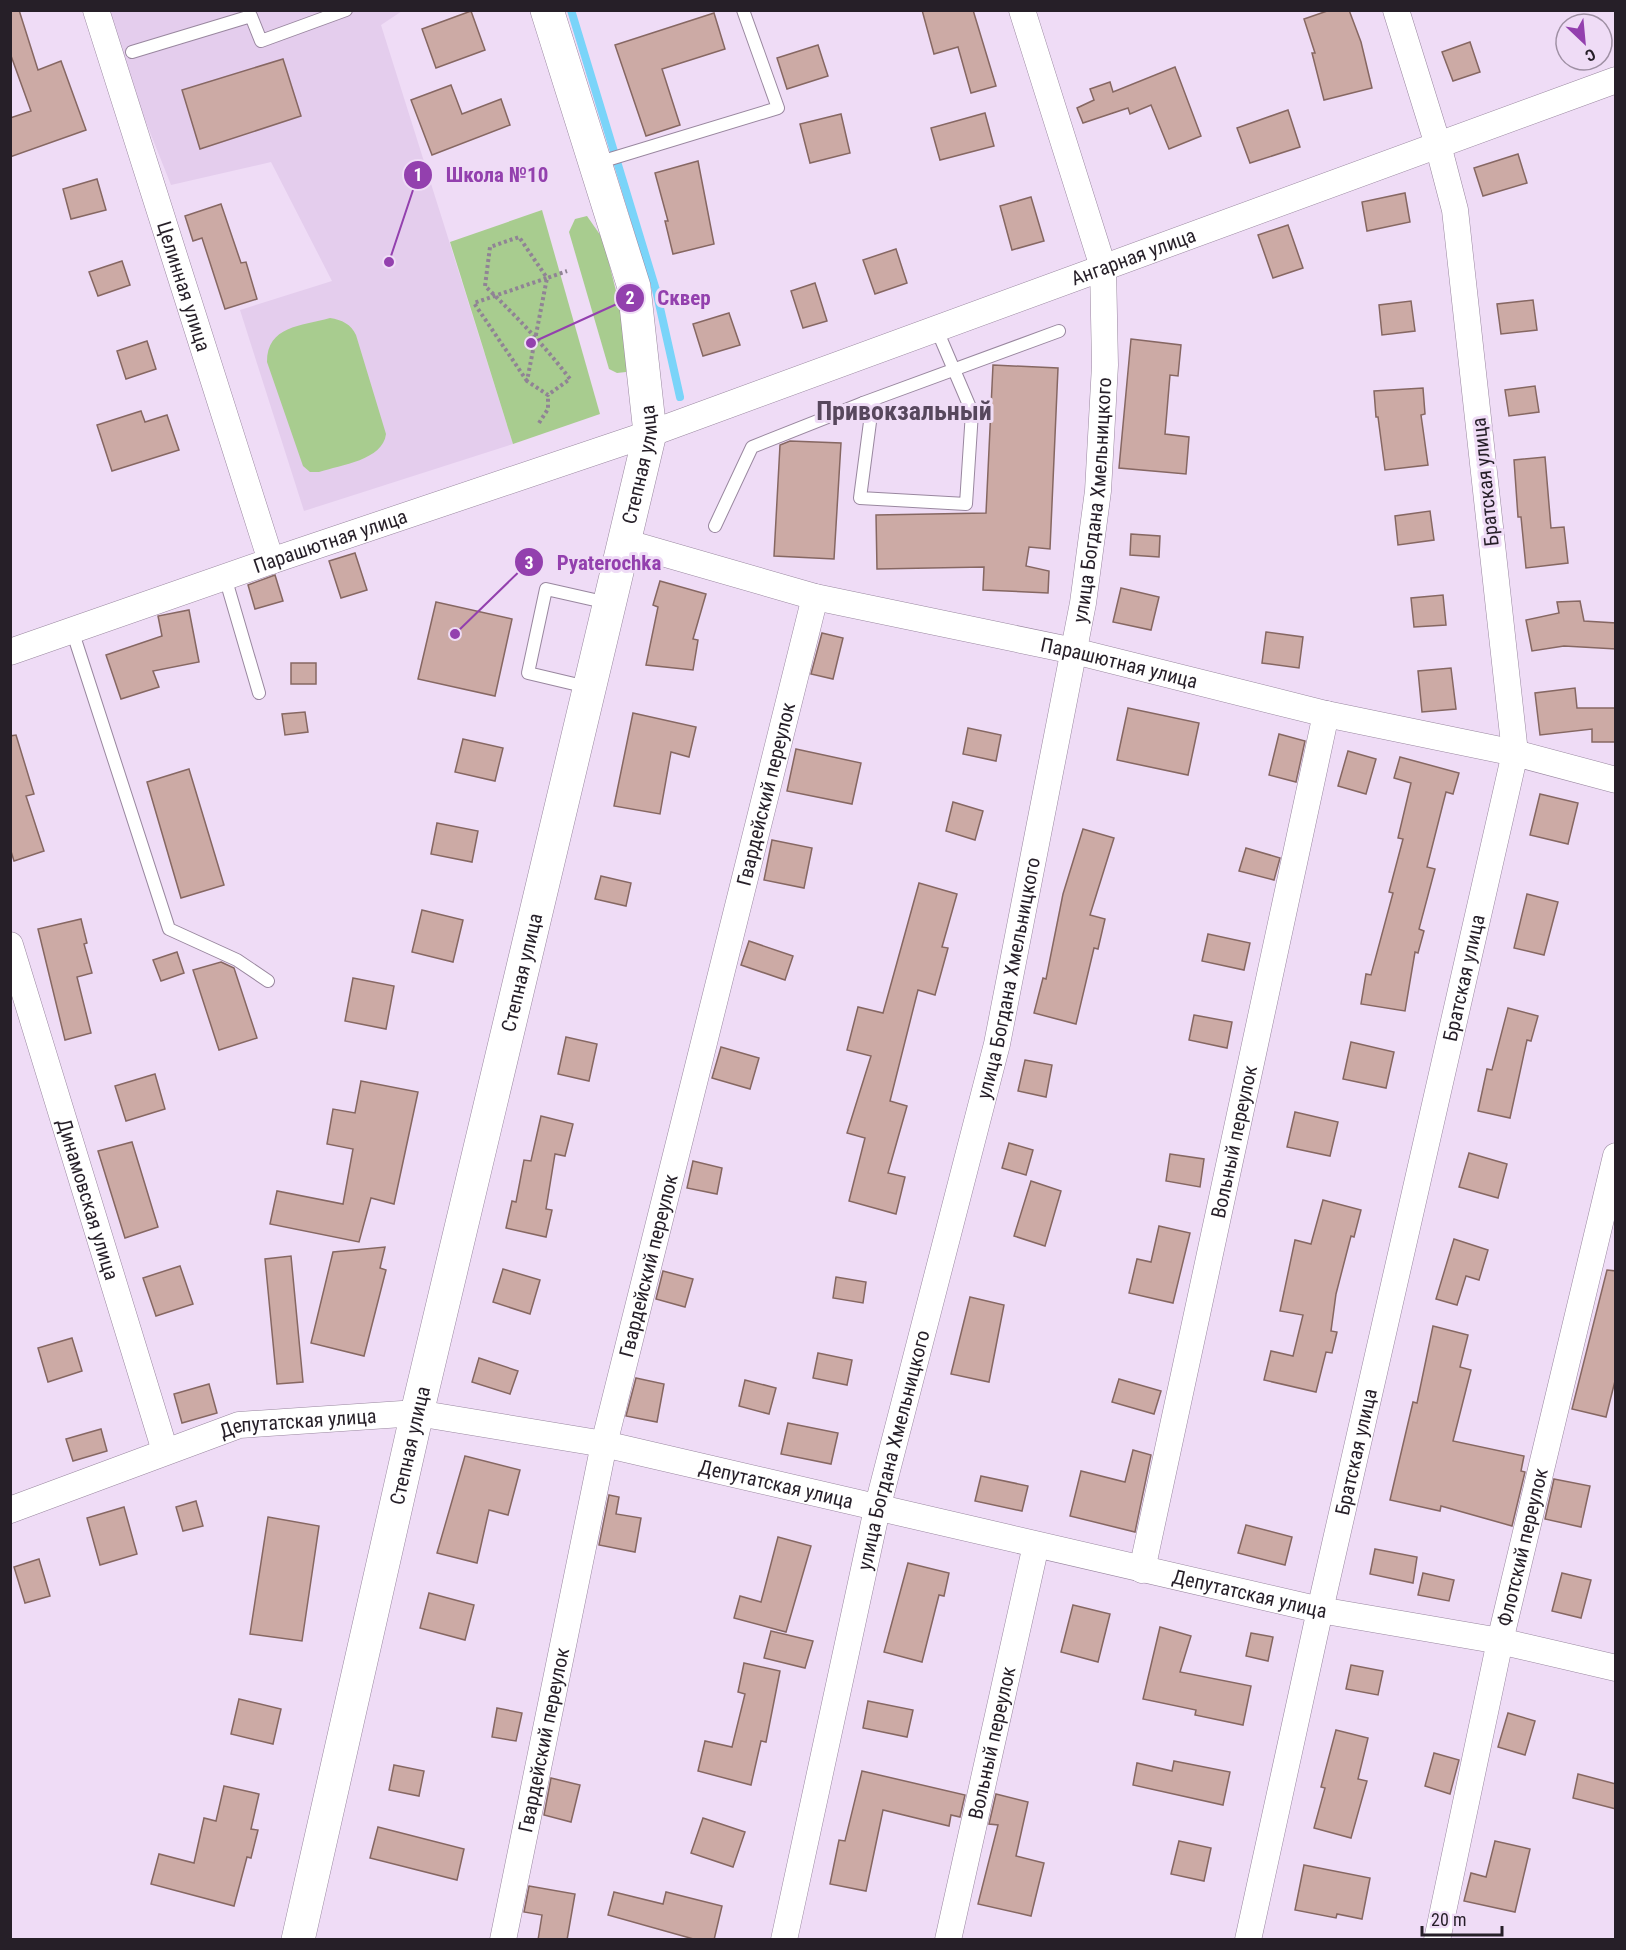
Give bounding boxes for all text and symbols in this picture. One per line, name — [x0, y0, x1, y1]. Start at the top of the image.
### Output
north arrow — [1554, 12, 1614, 72]
text: С — [1582, 44, 1599, 66]
callout: Школа №10 — [403, 155, 560, 194]
text: Школа №10 — [446, 163, 548, 187]
text: 1 — [413, 164, 423, 185]
street label: Целинная улица — [152, 218, 216, 354]
street label: Ангарная улица — [1068, 223, 1199, 290]
callout: Сквер — [615, 279, 723, 318]
text: Сквер — [657, 286, 711, 310]
text: 2 — [625, 287, 635, 308]
street label: улица Богдана Хмельницкого — [1067, 377, 1116, 625]
district label: Привокзальный — [816, 396, 992, 426]
street label: Степная улица — [617, 404, 662, 526]
street label: Братская улица — [1466, 417, 1504, 547]
street label: Парашютная улица — [250, 504, 410, 578]
callout: Pyaterochka — [514, 543, 673, 582]
text: Pyaterochka — [557, 551, 661, 575]
text: 3 — [524, 552, 534, 573]
street label: Парашютная улица — [1039, 632, 1200, 693]
street label: Гвардейский переулок — [732, 700, 800, 888]
street label: улица Богдана Хмельницкого — [971, 855, 1045, 1102]
street label: Степная улица — [496, 911, 547, 1034]
street label: Братская улица — [1438, 912, 1490, 1044]
street label: Вольный переулок — [1206, 1063, 1262, 1220]
street label: Динамовская улица — [52, 1116, 124, 1283]
street label: Гвардейский переулок — [614, 1171, 683, 1360]
street label: улица Богдана Хмельницкого — [852, 1328, 935, 1572]
street label: Степная улица — [385, 1384, 435, 1507]
street label: Братская улица — [1330, 1386, 1382, 1517]
street label: Депутатская улица — [216, 1404, 377, 1443]
street label: Депутатская улица — [697, 1454, 856, 1513]
street label: Флотский переулок — [1492, 1465, 1553, 1629]
street label: Депутатская улица — [1170, 1564, 1329, 1623]
street label: Гвардейский переулок — [513, 1645, 574, 1835]
street label: Вольный переулок — [963, 1664, 1021, 1821]
scale bar — [1422, 1899, 1502, 1937]
text: 20 m — [1431, 1909, 1466, 1930]

